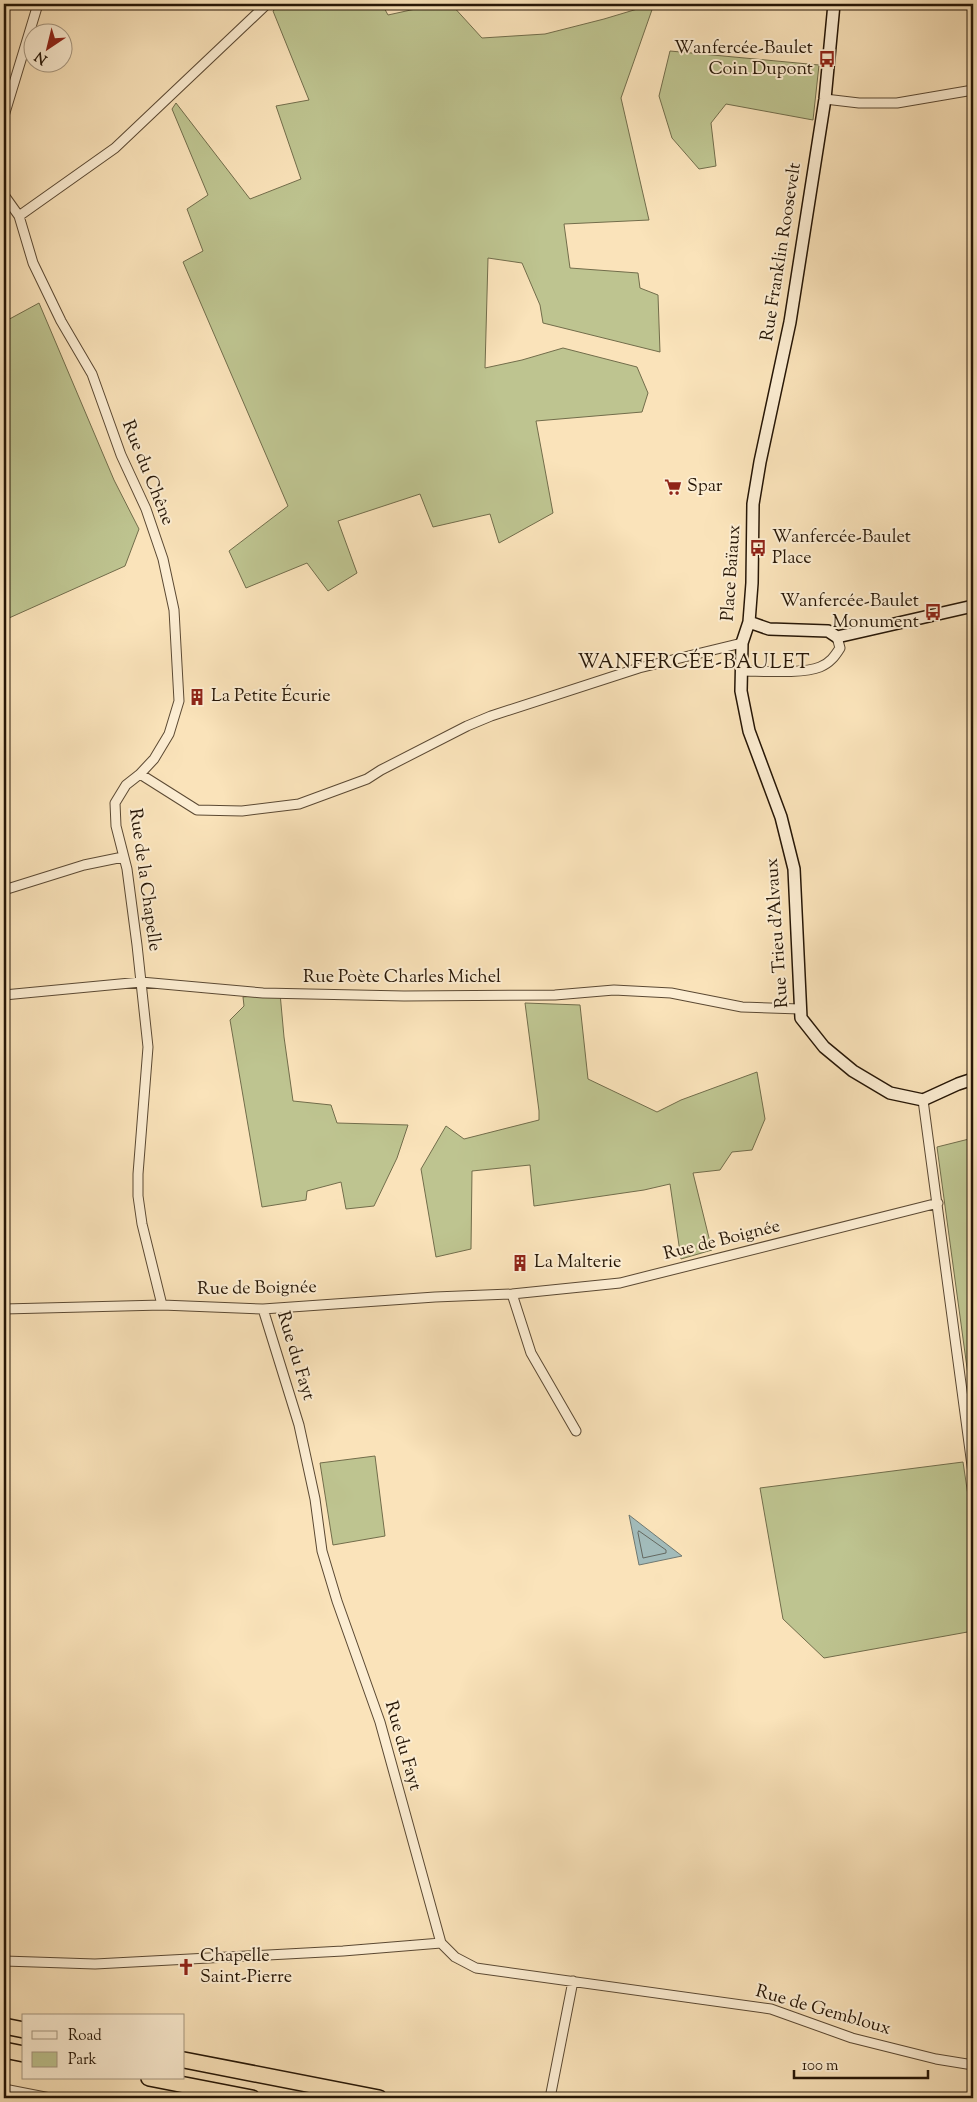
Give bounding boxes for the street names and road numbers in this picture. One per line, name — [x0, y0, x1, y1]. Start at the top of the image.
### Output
street label: Rue Franklin Roosevelt — [755, 161, 809, 343]
street label: Rue du Chêne — [114, 417, 180, 529]
street label: Place Baïaux — [716, 524, 748, 622]
street label: Rue de la Chapelle — [121, 807, 167, 953]
street label: Rue Trieu d'Alvaux — [760, 857, 796, 1009]
street label: Rue Poète Charles Michel — [303, 965, 501, 991]
street label: Rue de Boignée — [661, 1214, 783, 1268]
street label: Rue de Boignée — [197, 1275, 317, 1303]
street label: Rue du Fayt — [269, 1308, 321, 1404]
street label: Rue du Fayt — [377, 1698, 427, 1794]
street label: Rue de Gembloux — [752, 1979, 894, 2043]

